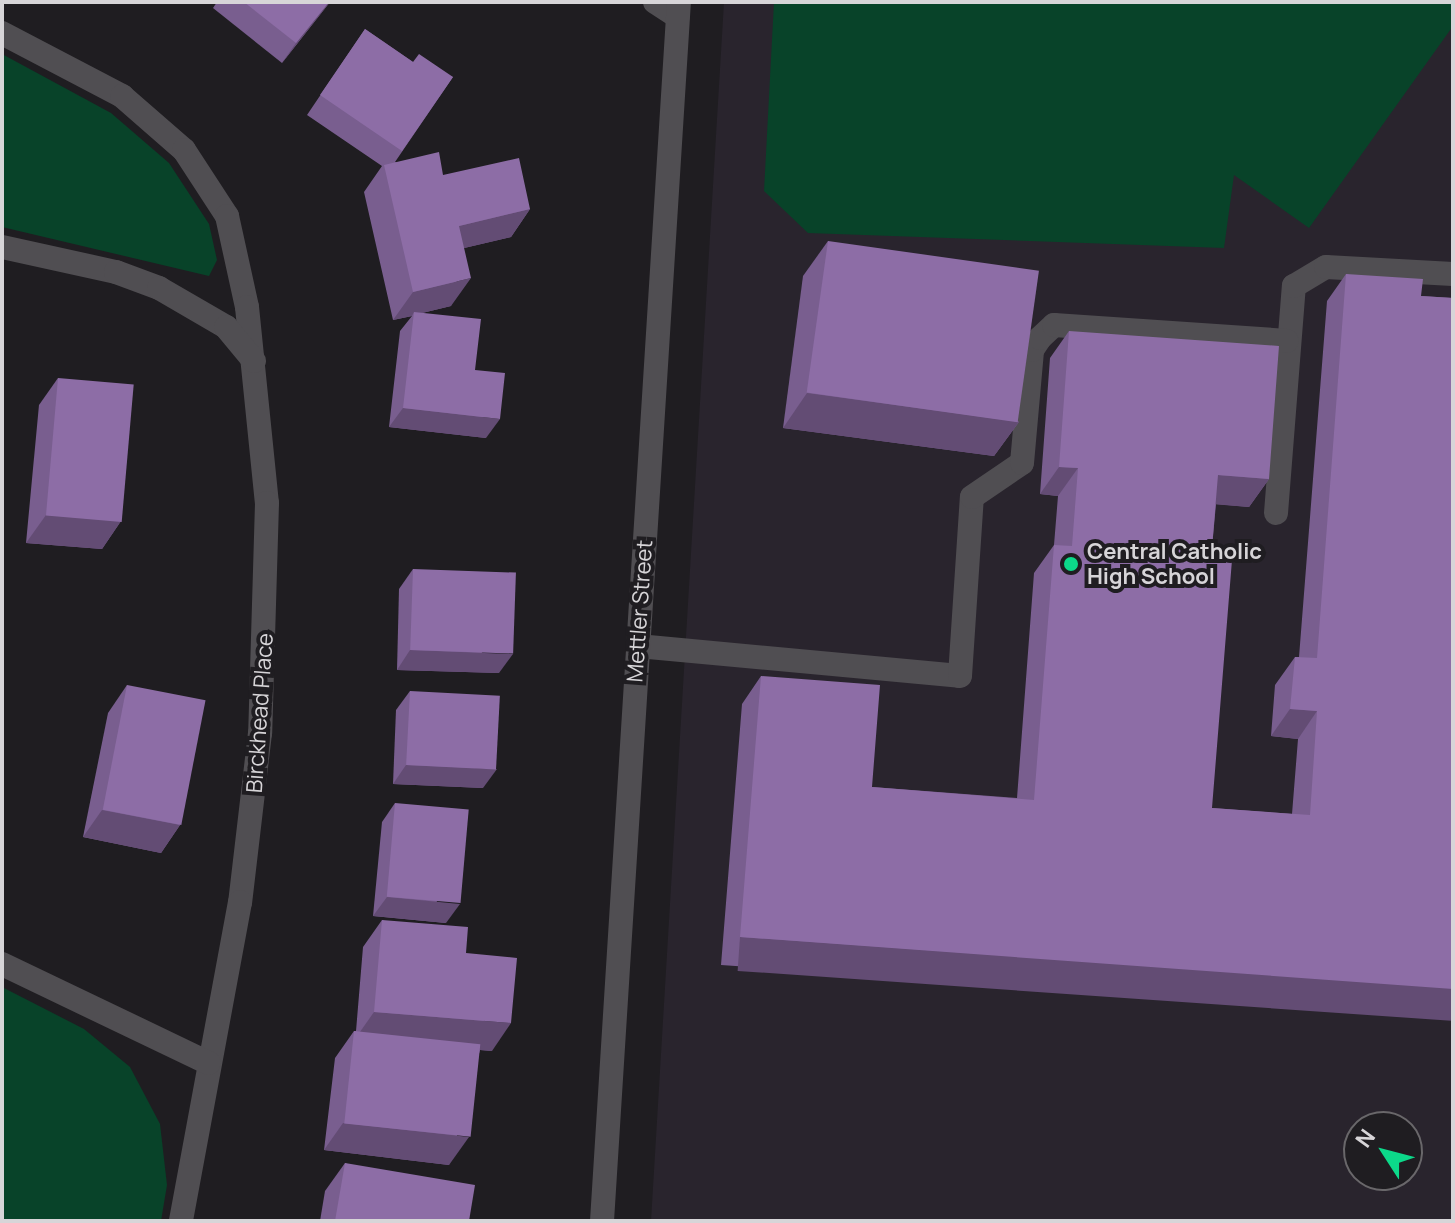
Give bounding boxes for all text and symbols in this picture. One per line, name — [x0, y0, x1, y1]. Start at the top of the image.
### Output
place label: Central Catholic High School — [1087, 538, 1262, 590]
street label: Mettler Street — [622, 539, 658, 683]
marker: Central Catholic High School — [1062, 555, 1080, 573]
street label: Birckhead Place — [241, 632, 279, 794]
north arrow — [1343, 1111, 1423, 1191]
text: N — [1348, 1123, 1382, 1153]

